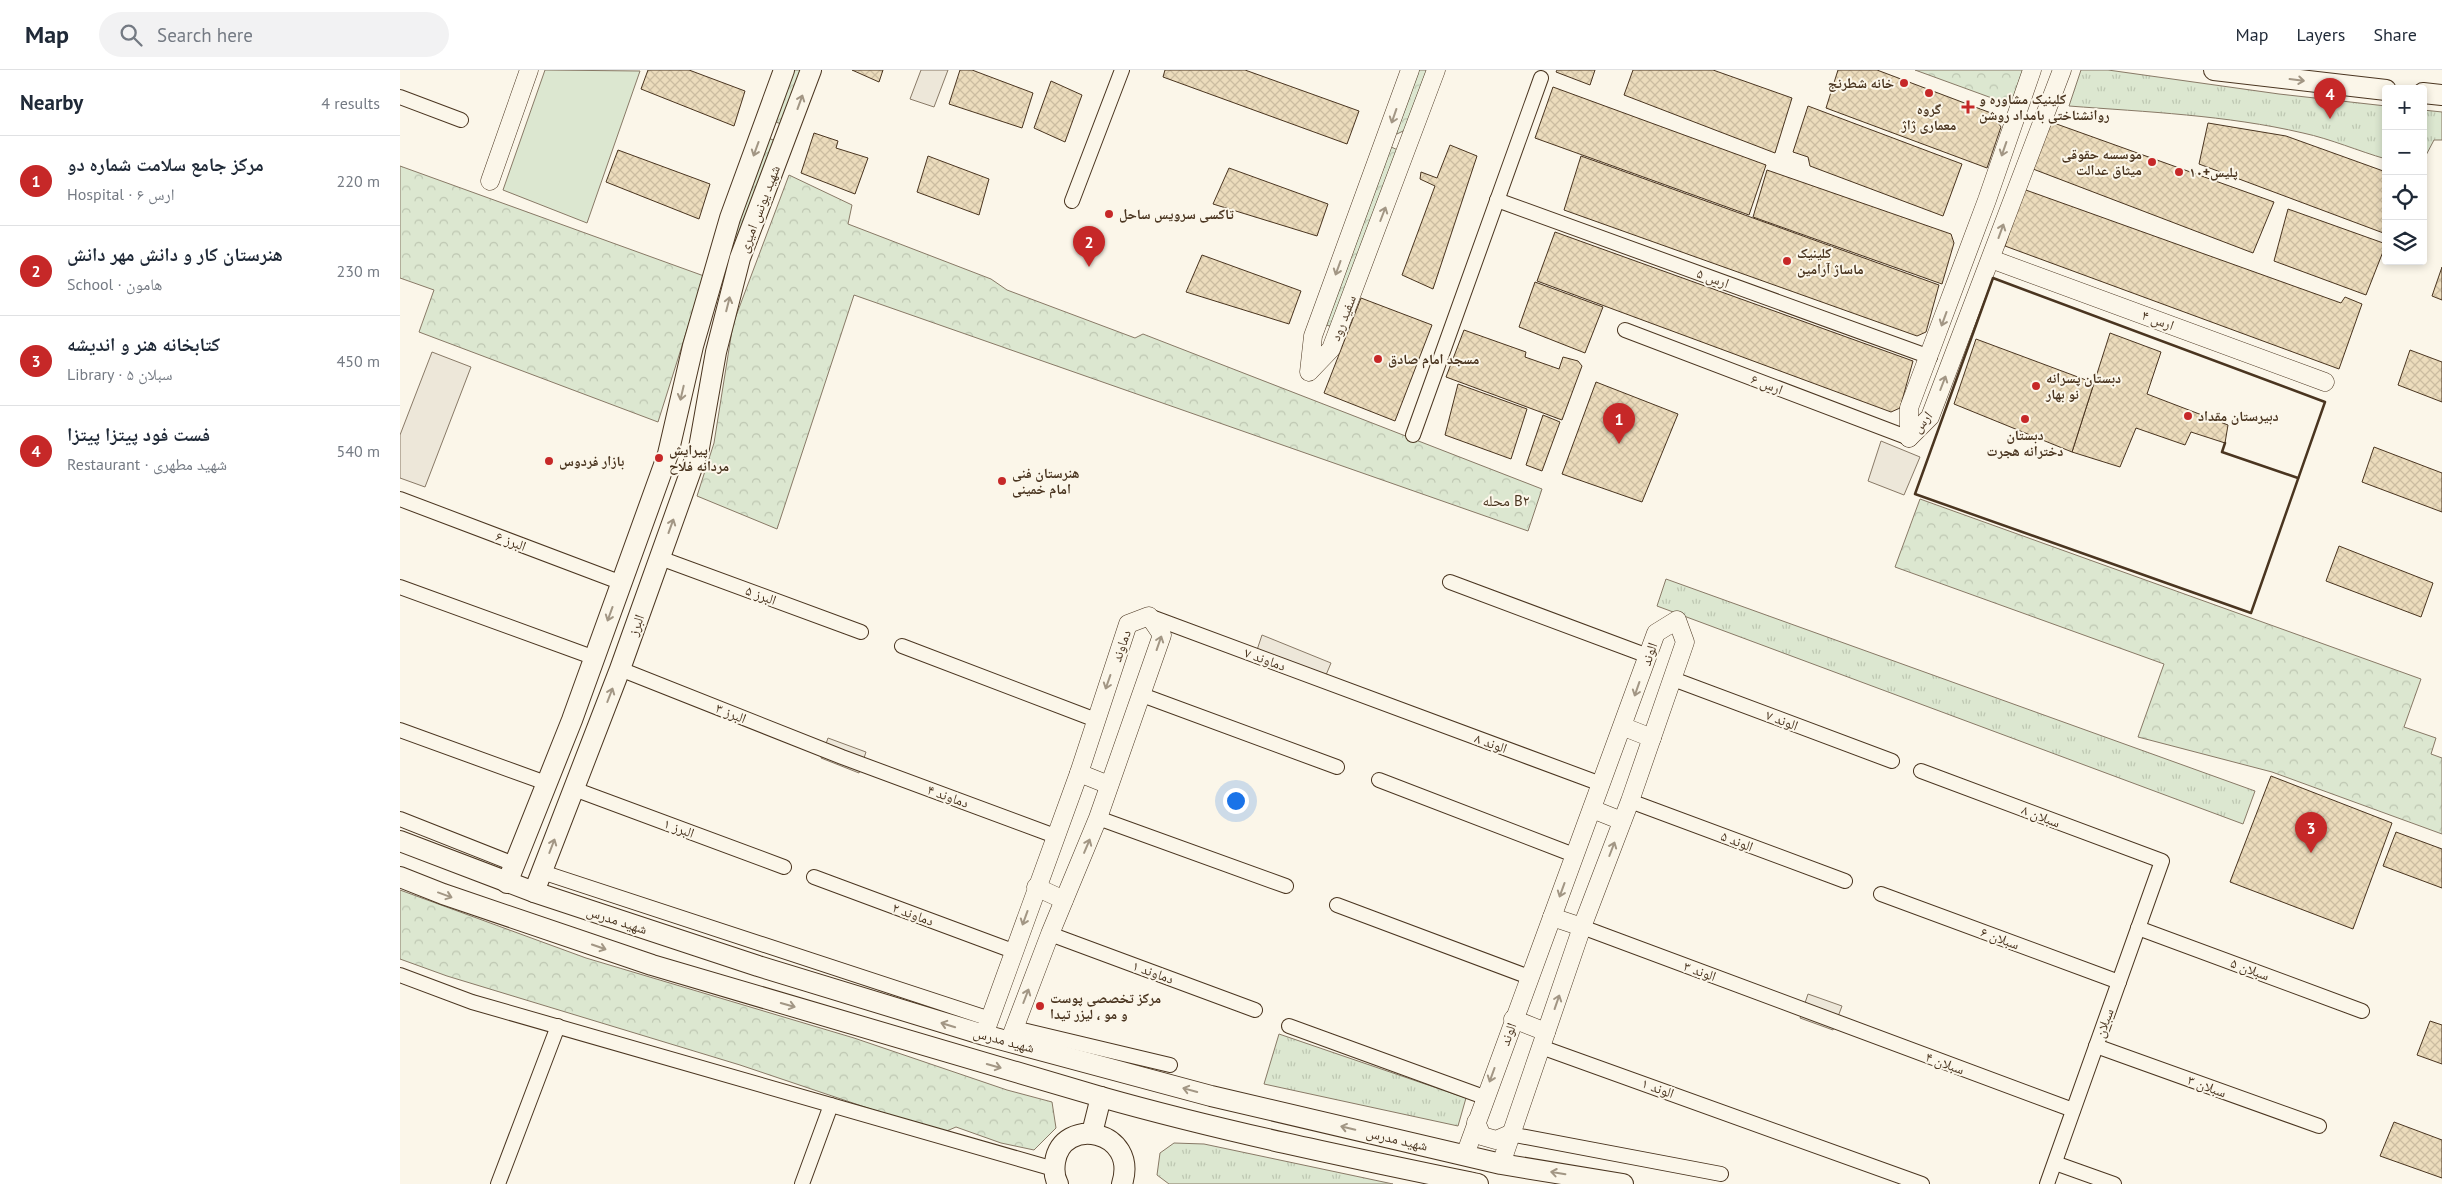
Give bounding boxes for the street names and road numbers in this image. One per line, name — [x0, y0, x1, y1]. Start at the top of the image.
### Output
street label: شهید یونس امیری — [734, 163, 784, 255]
street label: ارس ۵ — [1694, 264, 1732, 292]
street label: سفید رود — [1326, 292, 1360, 344]
street label: ارس ۴ — [2139, 306, 2177, 334]
street label: ارس ۶ — [1748, 370, 1786, 398]
street label: ارس — [1908, 407, 1936, 437]
street label: البرز ۶ — [493, 527, 529, 555]
street label: البرز ۵ — [743, 581, 779, 609]
street label: البرز — [624, 612, 648, 639]
street label: دماوند — [1107, 627, 1135, 664]
street label: الوند — [1637, 640, 1661, 668]
street label: دماوند ۷ — [1242, 643, 1288, 675]
street label: البرز ۳ — [713, 699, 749, 727]
street label: الوند ۷ — [1763, 706, 1801, 734]
street label: الوند ۸ — [1472, 729, 1510, 757]
street label: دماوند ۴ — [925, 780, 971, 812]
street label: سبلان ۸ — [2019, 800, 2063, 832]
street label: البرز ۱ — [661, 814, 697, 842]
street label: الوند ۵ — [1718, 827, 1756, 855]
street label: دماوند ۲ — [890, 898, 936, 930]
street label: شهید مدرس — [584, 902, 650, 938]
street label: سبلان ۶ — [1978, 923, 2022, 953]
street label: سبلان ۵ — [2228, 954, 2272, 984]
street label: دماوند ۱ — [1130, 956, 1176, 988]
street label: الوند ۳ — [1681, 957, 1719, 985]
street label: سبلان — [2090, 1006, 2118, 1040]
street label: الوند — [1496, 1020, 1520, 1048]
street label: شهید مدرس — [971, 1023, 1037, 1057]
street label: سبلان ۴ — [1923, 1048, 1967, 1078]
street label: سبلان ۳ — [2185, 1071, 2229, 1101]
street label: الوند ۱ — [1639, 1074, 1677, 1102]
street label: شهید مدرس — [1364, 1123, 1430, 1155]

